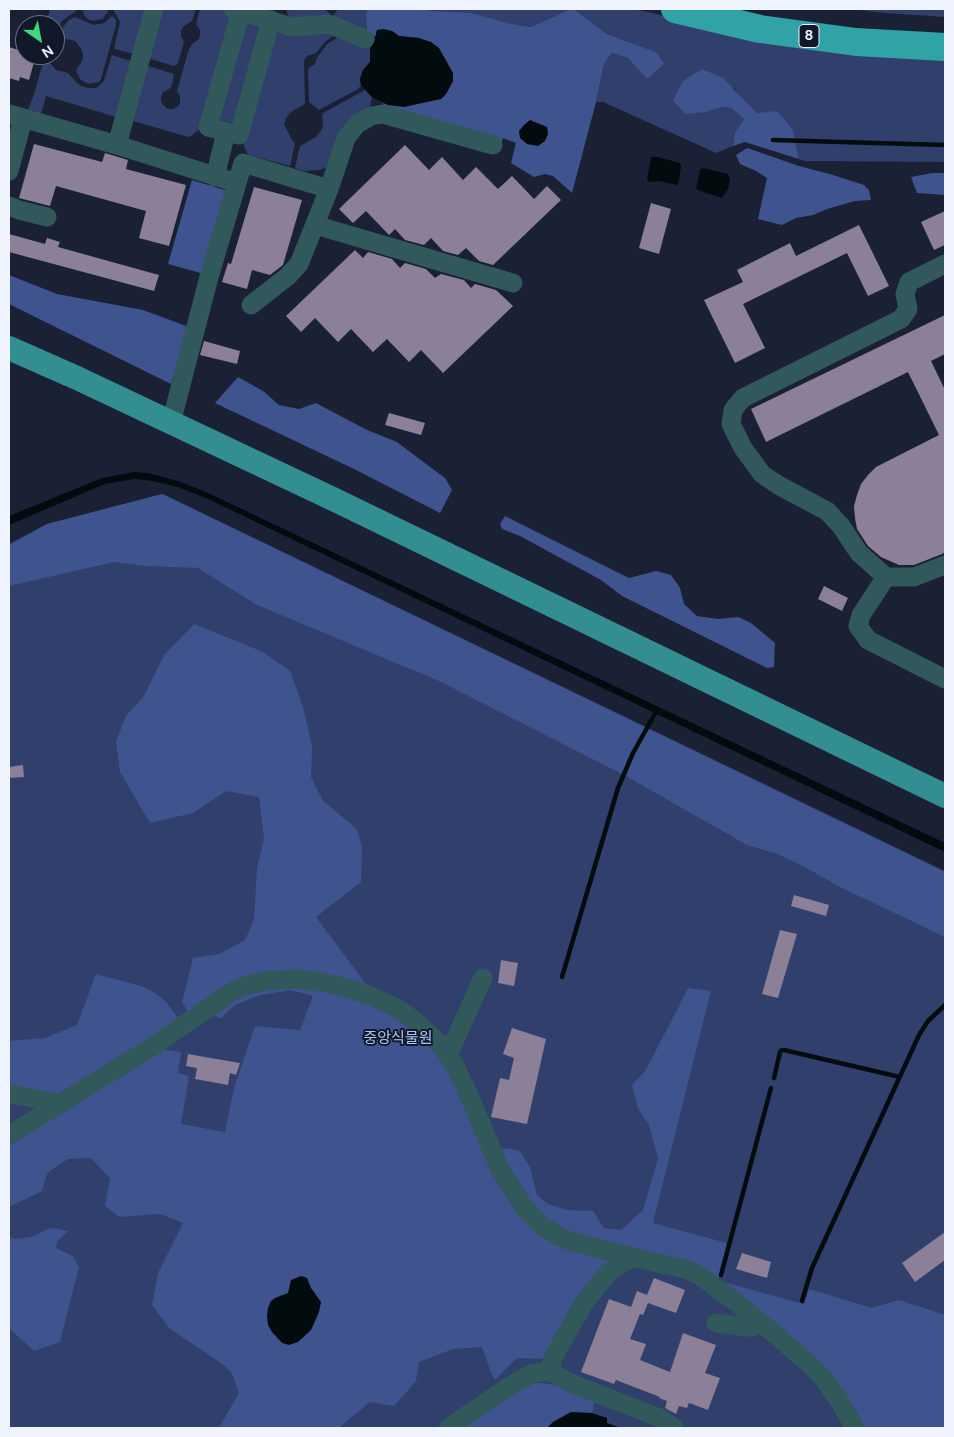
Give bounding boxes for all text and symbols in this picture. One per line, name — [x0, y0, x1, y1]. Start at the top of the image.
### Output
north arrow — [15, 15, 65, 65]
road number: 8 — [799, 24, 819, 48]
text: N — [38, 41, 57, 62]
park label: 중앙식물원 — [364, 1030, 432, 1048]

